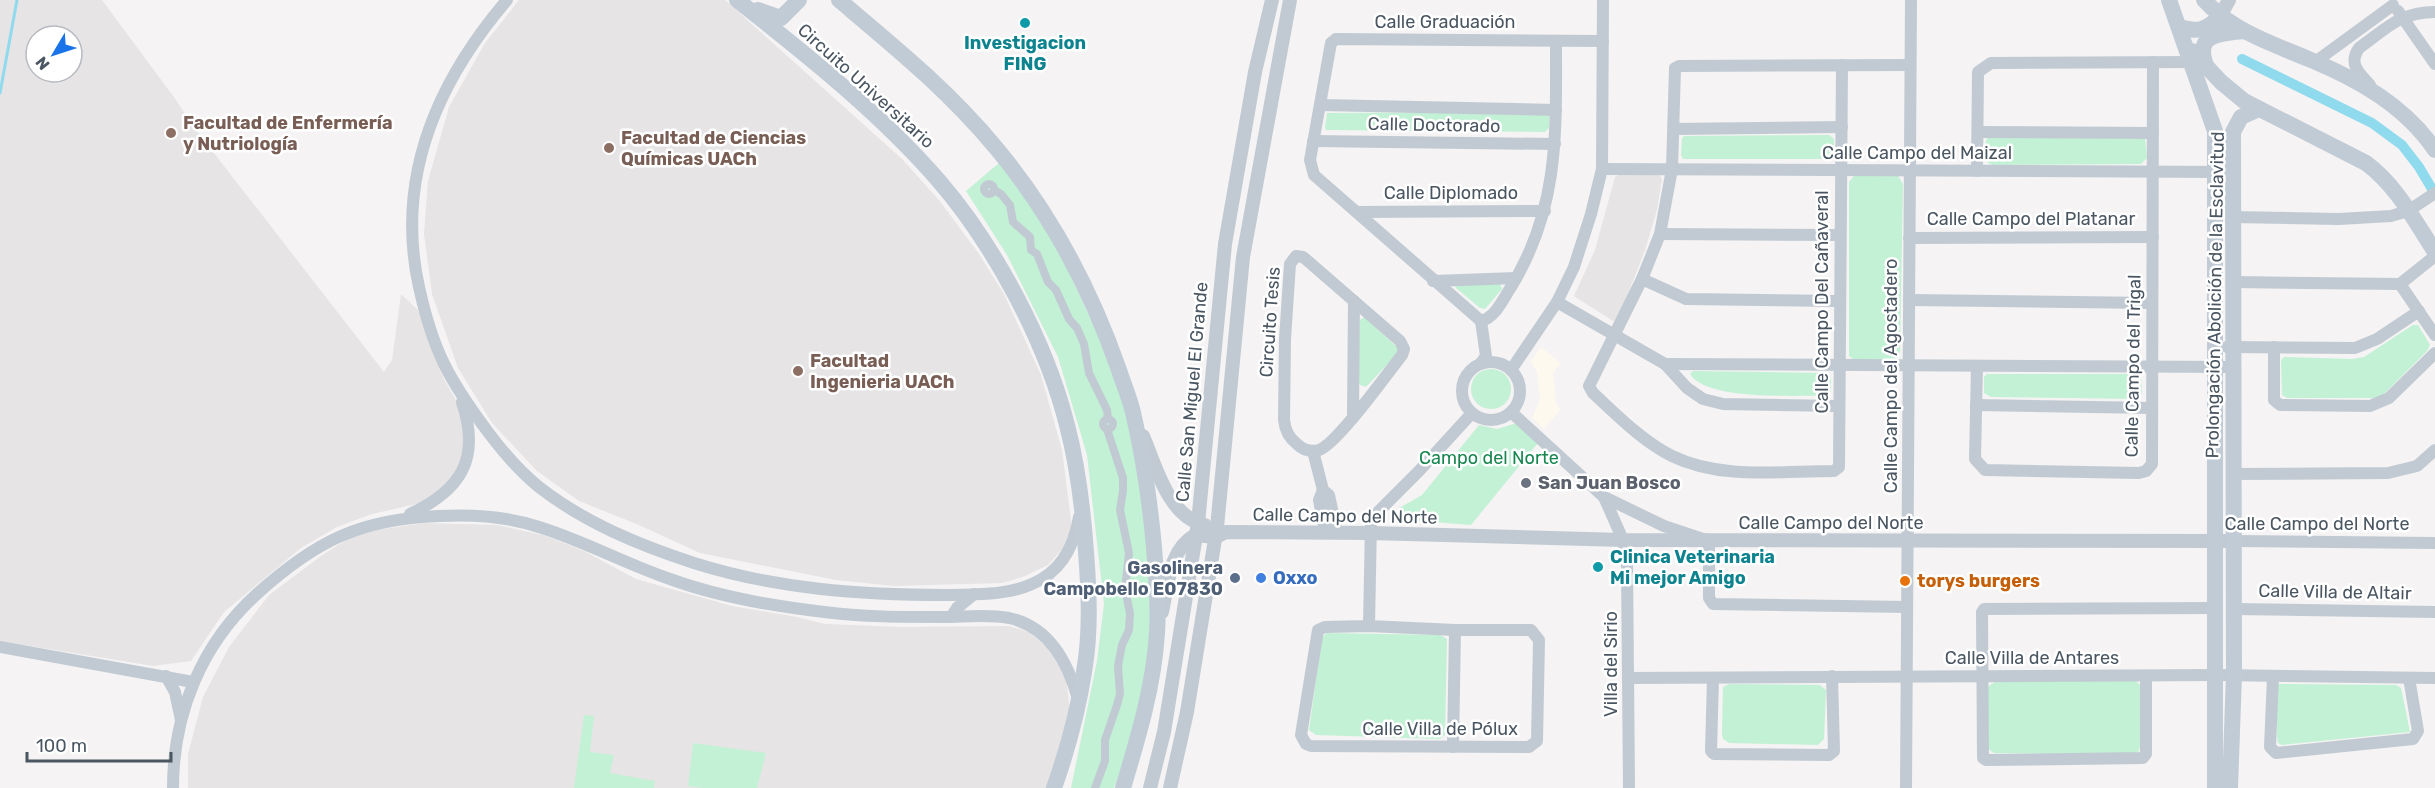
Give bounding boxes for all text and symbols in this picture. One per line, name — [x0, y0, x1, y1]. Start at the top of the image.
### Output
street label: Calle Graduación — [1374, 11, 1516, 33]
marker: Investigacion FING — [1018, 16, 1032, 30]
street label: Circuito Universitario — [793, 19, 939, 153]
north arrow — [24, 24, 84, 84]
place label: Investigacion FING — [964, 32, 1086, 75]
text: N — [32, 53, 54, 74]
place label: Facultad de Enfermería y Nutriología — [183, 112, 393, 155]
street label: Calle Doctorado — [1367, 113, 1501, 137]
marker: Facultad de Enfermería y Nutriología — [164, 126, 178, 140]
place label: Facultad de Ciencias Químicas UACh — [621, 127, 806, 170]
street label: Prolongación Abolición de la Esclavitud — [2201, 131, 2229, 459]
marker: Facultad de Ciencias Químicas UACh — [602, 141, 616, 155]
street label: Calle Campo del Maizal — [1822, 142, 2012, 164]
street label: Calle Diplomado — [1384, 182, 1518, 204]
street label: Calle Campo Del Cañaveral — [1811, 190, 1833, 414]
street label: Calle Campo del Platanar — [1927, 208, 2135, 230]
street label: Calle Campo del Agostadero — [1880, 259, 1902, 493]
street label: Circuito Tesis — [1255, 266, 1285, 378]
street label: Calle Campo del Trigal — [2120, 274, 2146, 458]
street label: Calle San Miguel El Grande — [1171, 281, 1213, 503]
place label: Facultad Ingenieria UACh — [810, 350, 954, 393]
marker: Facultad Ingenieria UACh — [791, 364, 805, 378]
park label: Campo del Norte — [1419, 447, 1559, 469]
place label: San Juan Bosco — [1538, 472, 1681, 494]
marker: San Juan Bosco — [1519, 476, 1533, 490]
street label: Calle Campo del Norte — [1252, 503, 1438, 529]
street label: Calle Campo del Norte — [1739, 512, 1923, 534]
street label: Calle Campo del Norte — [2225, 513, 2409, 535]
place label: Clinica Veterinaria Mi mejor Amigo — [1610, 546, 1775, 589]
place label: Gasolinera Campobello E07830 — [1043, 557, 1223, 600]
marker: Clinica Veterinaria Mi mejor Amigo — [1591, 560, 1605, 574]
place label: Oxxo — [1273, 567, 1318, 589]
place label: torys burgers — [1917, 570, 2040, 592]
marker: Gasolinera Campobello E07830 — [1228, 571, 1242, 585]
marker: Oxxo — [1254, 571, 1268, 585]
marker: torys burgers — [1898, 574, 1912, 588]
street label: Calle Villa de Altair — [2258, 580, 2412, 604]
street label: Villa del Sirio — [1600, 611, 1622, 717]
street label: Calle Villa de Antares — [1945, 647, 2119, 669]
street label: Calle Villa de Pólux — [1362, 718, 1518, 740]
scale bar — [27, 725, 171, 763]
text: 100 m — [36, 735, 87, 757]

